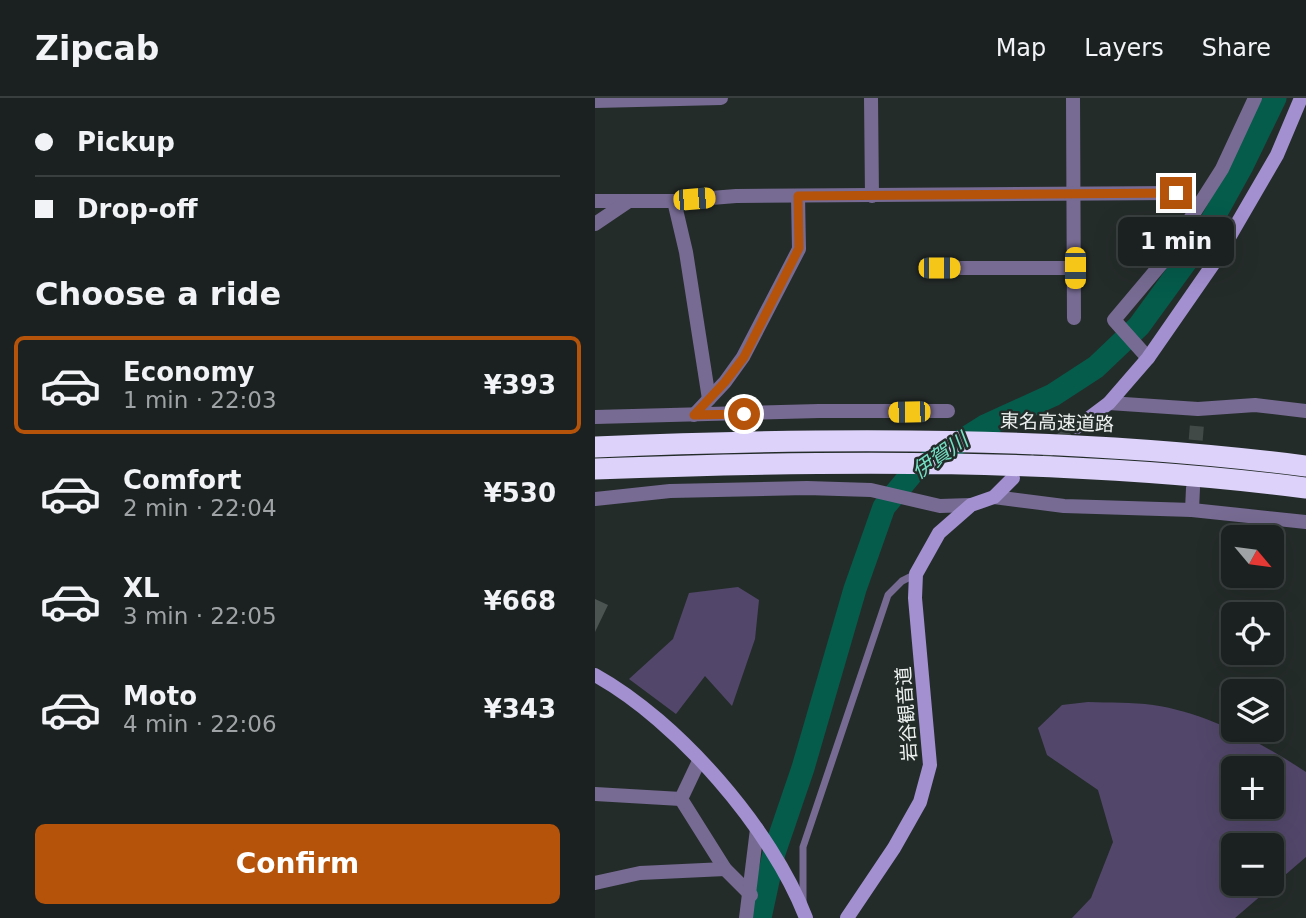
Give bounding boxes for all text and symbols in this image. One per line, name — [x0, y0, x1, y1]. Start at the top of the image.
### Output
text: Zipcab — [35, 29, 159, 68]
text: Map — [996, 34, 1046, 62]
text: Layers — [1084, 34, 1164, 62]
text: Share — [1202, 34, 1271, 62]
text: Pickup — [77, 127, 175, 157]
route end — [1160, 177, 1192, 209]
car — [673, 187, 716, 211]
text: Drop-off — [77, 194, 198, 224]
callout: 1 min — [1118, 217, 1234, 266]
text: 1 min — [1140, 228, 1212, 254]
car — [1065, 247, 1086, 289]
car — [919, 258, 961, 279]
text: Choose a ride — [35, 275, 281, 313]
icon: car — [39, 354, 102, 417]
text: Economy — [123, 357, 254, 387]
text: ¥393 — [484, 370, 556, 400]
text: 1 min · 22:03 — [123, 387, 277, 413]
route start — [728, 398, 760, 430]
car — [888, 401, 931, 423]
street label: 東名高速道路 — [1000, 409, 1114, 435]
water label: 伊賀川 — [907, 427, 974, 484]
icon: car — [39, 462, 102, 525]
text: Comfort — [123, 465, 241, 495]
text: ¥530 — [484, 478, 556, 508]
text: 2 min · 22:04 — [123, 495, 277, 521]
north arrow — [1221, 525, 1285, 588]
map controls — [1221, 525, 1284, 896]
icon: car — [39, 570, 102, 633]
text: XL — [123, 573, 160, 603]
text: ¥668 — [484, 586, 556, 616]
button: locate — [1221, 602, 1284, 665]
text: 3 min · 22:05 — [123, 603, 277, 629]
street label: 岩谷観音道 — [892, 666, 920, 762]
icon: car — [39, 678, 102, 741]
button: layers — [1221, 679, 1284, 742]
text: Moto — [123, 681, 197, 711]
text: ¥343 — [484, 694, 556, 724]
text: 4 min · 22:06 — [123, 711, 277, 737]
button: + — [1221, 756, 1284, 819]
button: Confirm — [35, 824, 560, 904]
button: − — [1221, 833, 1284, 896]

